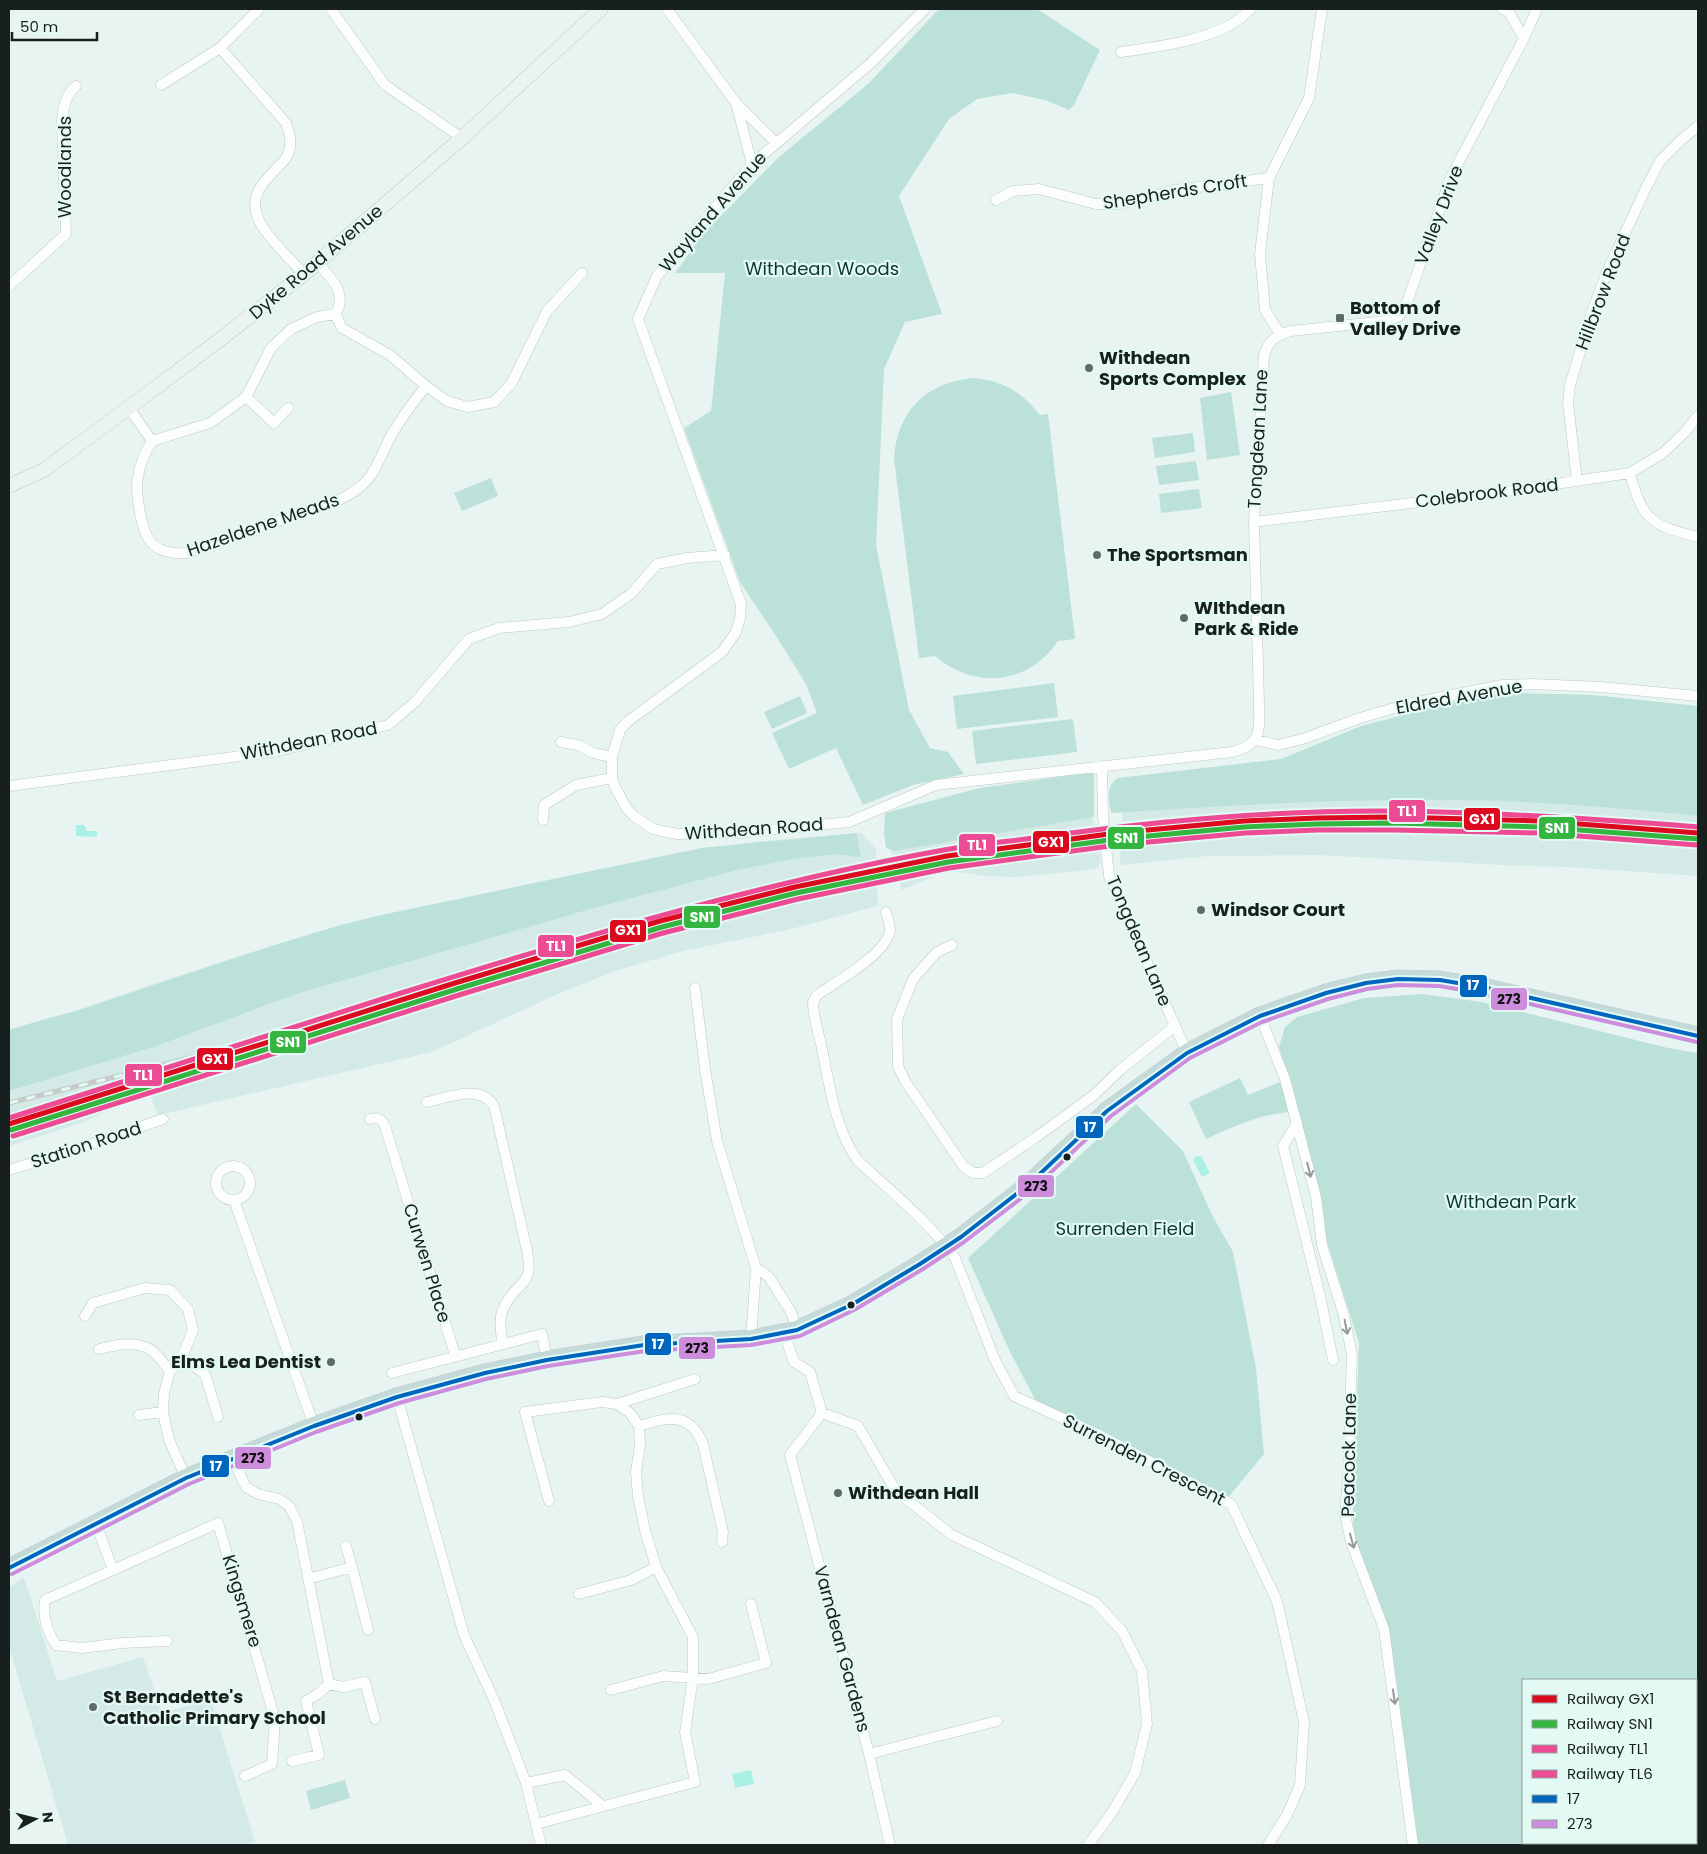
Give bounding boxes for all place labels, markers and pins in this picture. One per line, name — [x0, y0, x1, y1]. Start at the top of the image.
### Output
place label: Bottom of Valley Drive — [1350, 295, 1461, 341]
marker: Bottom of Valley Drive — [1334, 312, 1346, 324]
place label: Withdean Sports Complex — [1099, 345, 1246, 391]
marker: Withdean Sports Complex — [1083, 362, 1095, 374]
place label: The Sportsman — [1107, 542, 1248, 567]
marker: The Sportsman — [1091, 549, 1103, 561]
place label: WIthdean Park & Ride — [1194, 595, 1299, 641]
marker: WIthdean Park & Ride — [1178, 612, 1190, 624]
place label: Windsor Court — [1211, 897, 1345, 922]
marker: Windsor Court — [1195, 904, 1207, 916]
unlabelled marker — [1062, 1152, 1072, 1162]
unlabelled marker — [846, 1300, 856, 1310]
place label: Elms Lea Dentist — [171, 1349, 321, 1374]
marker: Elms Lea Dentist — [325, 1356, 337, 1368]
unlabelled marker — [354, 1412, 364, 1422]
place label: Withdean Hall — [848, 1480, 979, 1505]
marker: Withdean Hall — [832, 1487, 844, 1499]
place label: St Bernadette's Catholic Primary School — [103, 1684, 326, 1730]
marker: St Bernadette's Catholic Primary School — [87, 1701, 99, 1713]

